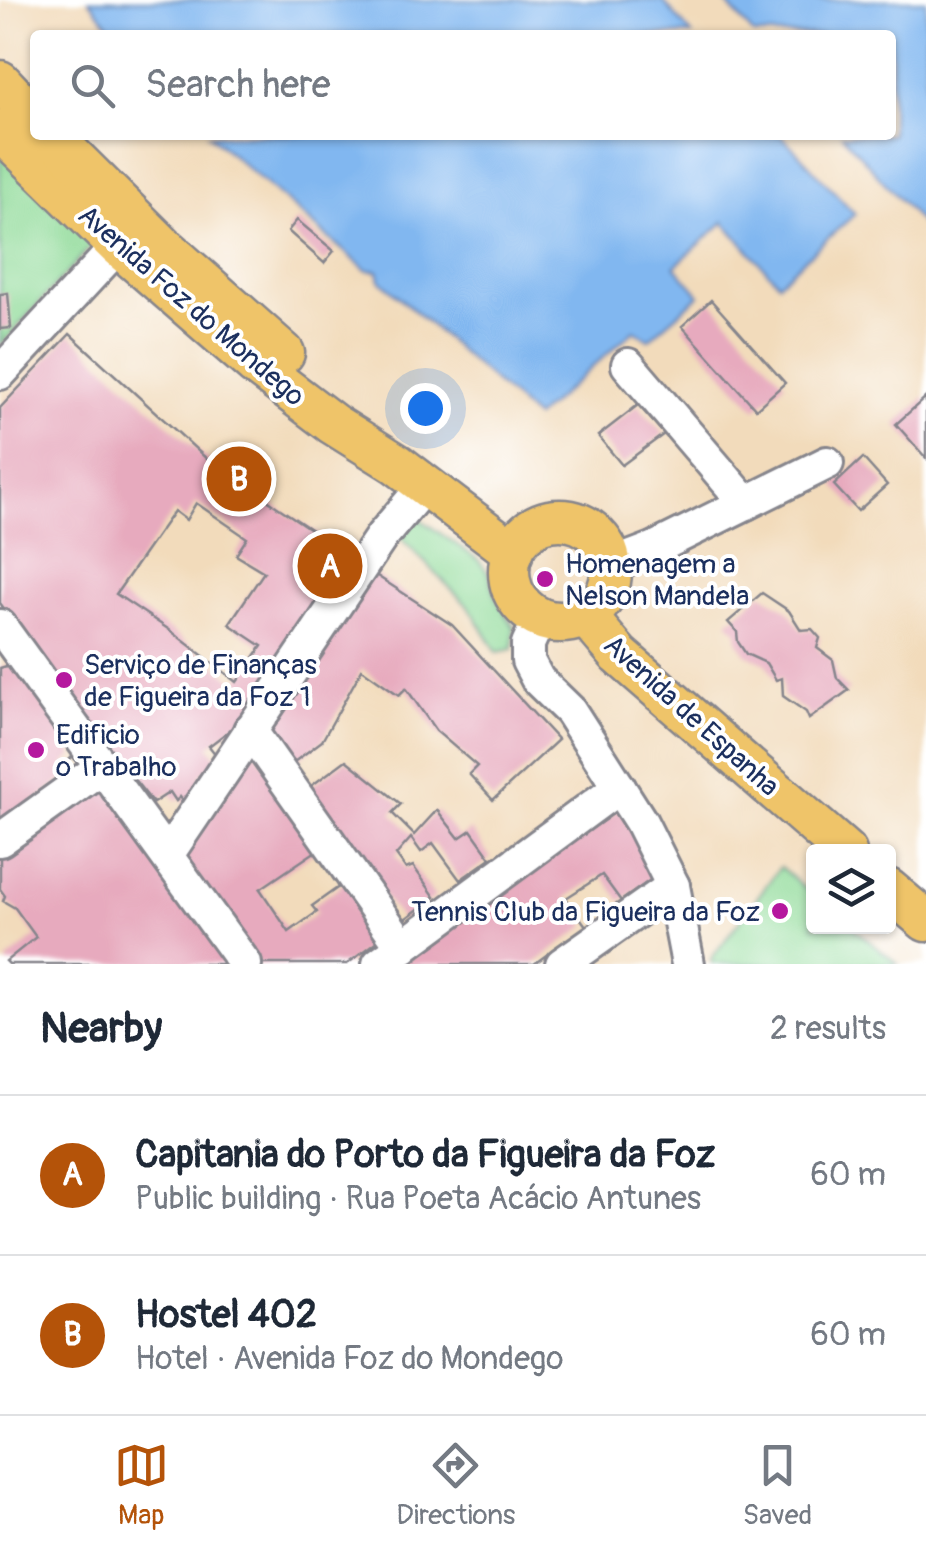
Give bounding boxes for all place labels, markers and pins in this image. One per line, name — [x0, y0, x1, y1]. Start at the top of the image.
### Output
pin: B — [206, 442, 272, 516]
pin: A — [298, 528, 362, 604]
place label: Homenagem a Nelson Mandela — [565, 547, 749, 614]
marker: Homenagem a Nelson Mandela — [534, 568, 556, 590]
place label: Serviço de Finanças de Figueira da Foz 1 — [84, 648, 317, 715]
marker: Serviço de Finanças de Figueira da Foz 1 — [53, 669, 75, 691]
place label: Edificio o Trabalho — [56, 718, 176, 785]
marker: Edificio o Trabalho — [25, 739, 47, 761]
place label: Tennis Club da Figueira da Foz — [411, 895, 760, 930]
marker: Tennis Club da Figueira da Foz — [769, 900, 791, 922]

